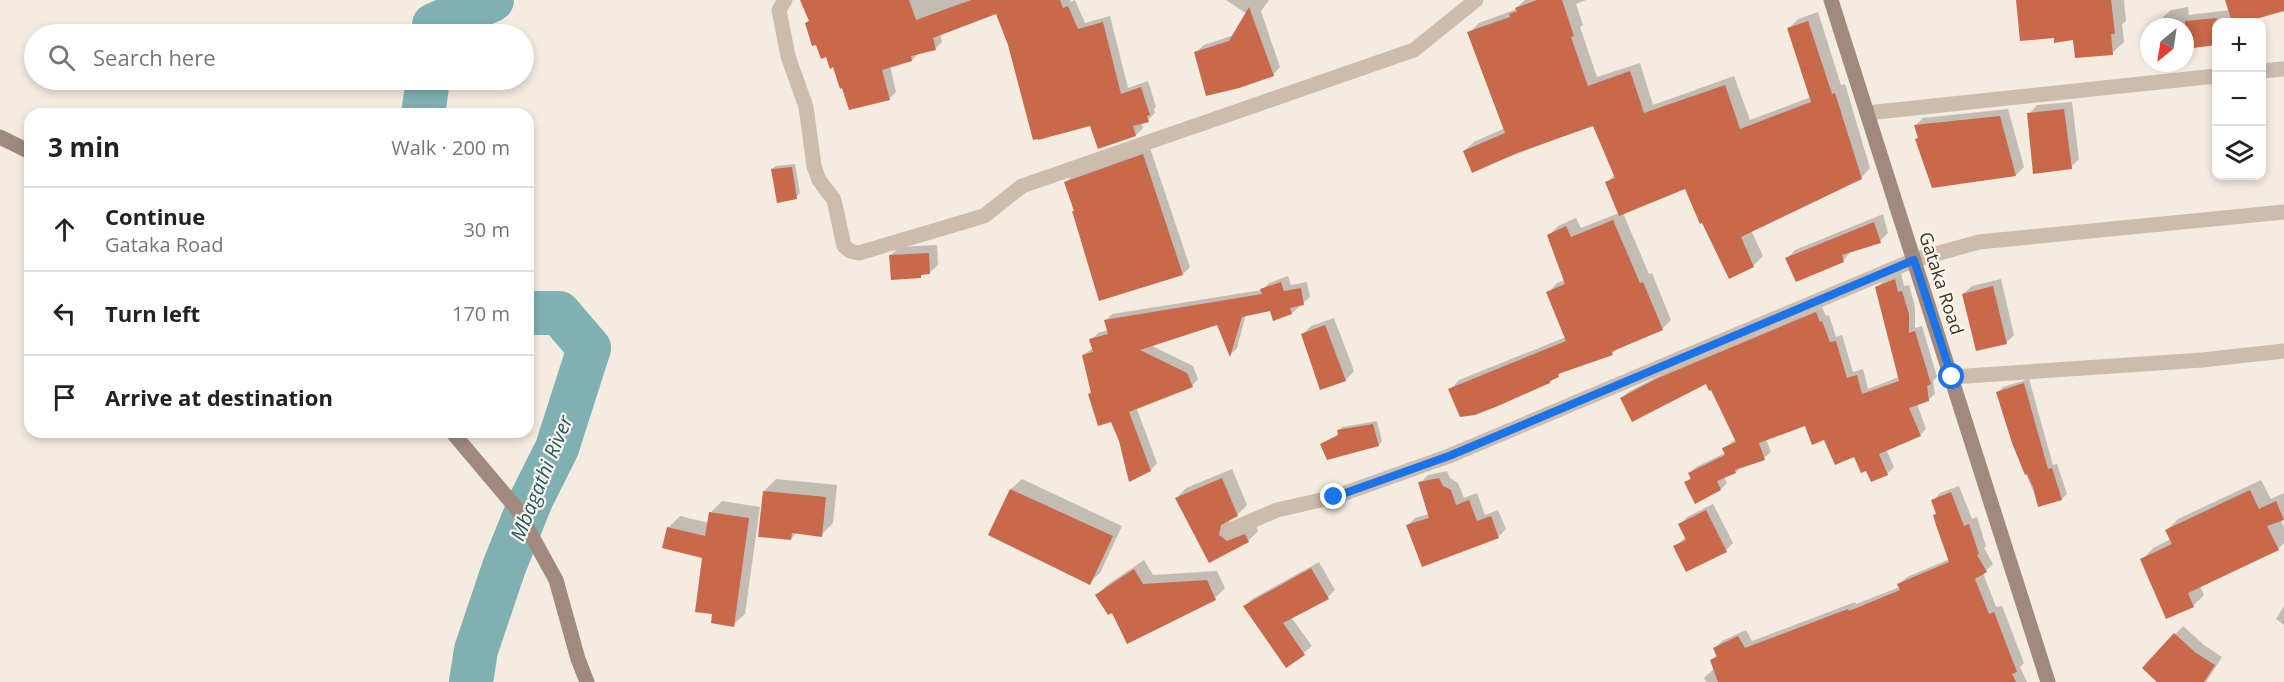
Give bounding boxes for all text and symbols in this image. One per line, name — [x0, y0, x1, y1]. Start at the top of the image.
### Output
north arrow — [2140, 18, 2194, 72]
map controls — [2212, 18, 2266, 180]
button: + — [2212, 18, 2266, 72]
search box — [24, 24, 534, 90]
icon: search — [45, 41, 78, 74]
text: Search here — [93, 42, 216, 72]
button: − — [2212, 72, 2266, 126]
button: layers — [2212, 126, 2266, 180]
text: 3 min — [48, 129, 120, 165]
text: Walk · 200 m — [391, 134, 510, 161]
text: Continue — [105, 201, 205, 231]
icon: ahead — [48, 213, 81, 246]
text: 30 m — [463, 216, 510, 243]
street label: Gataka Road — [1914, 229, 1970, 337]
text: Gataka Road — [105, 231, 223, 258]
icon: left — [48, 297, 81, 330]
text: Turn left — [105, 298, 200, 328]
text: 170 m — [452, 300, 510, 327]
route start — [1938, 363, 1964, 389]
icon: arrive — [48, 381, 81, 414]
text: Arrive at destination — [105, 382, 333, 412]
water label: Mbagathi River — [504, 410, 579, 545]
route end — [1320, 483, 1346, 509]

